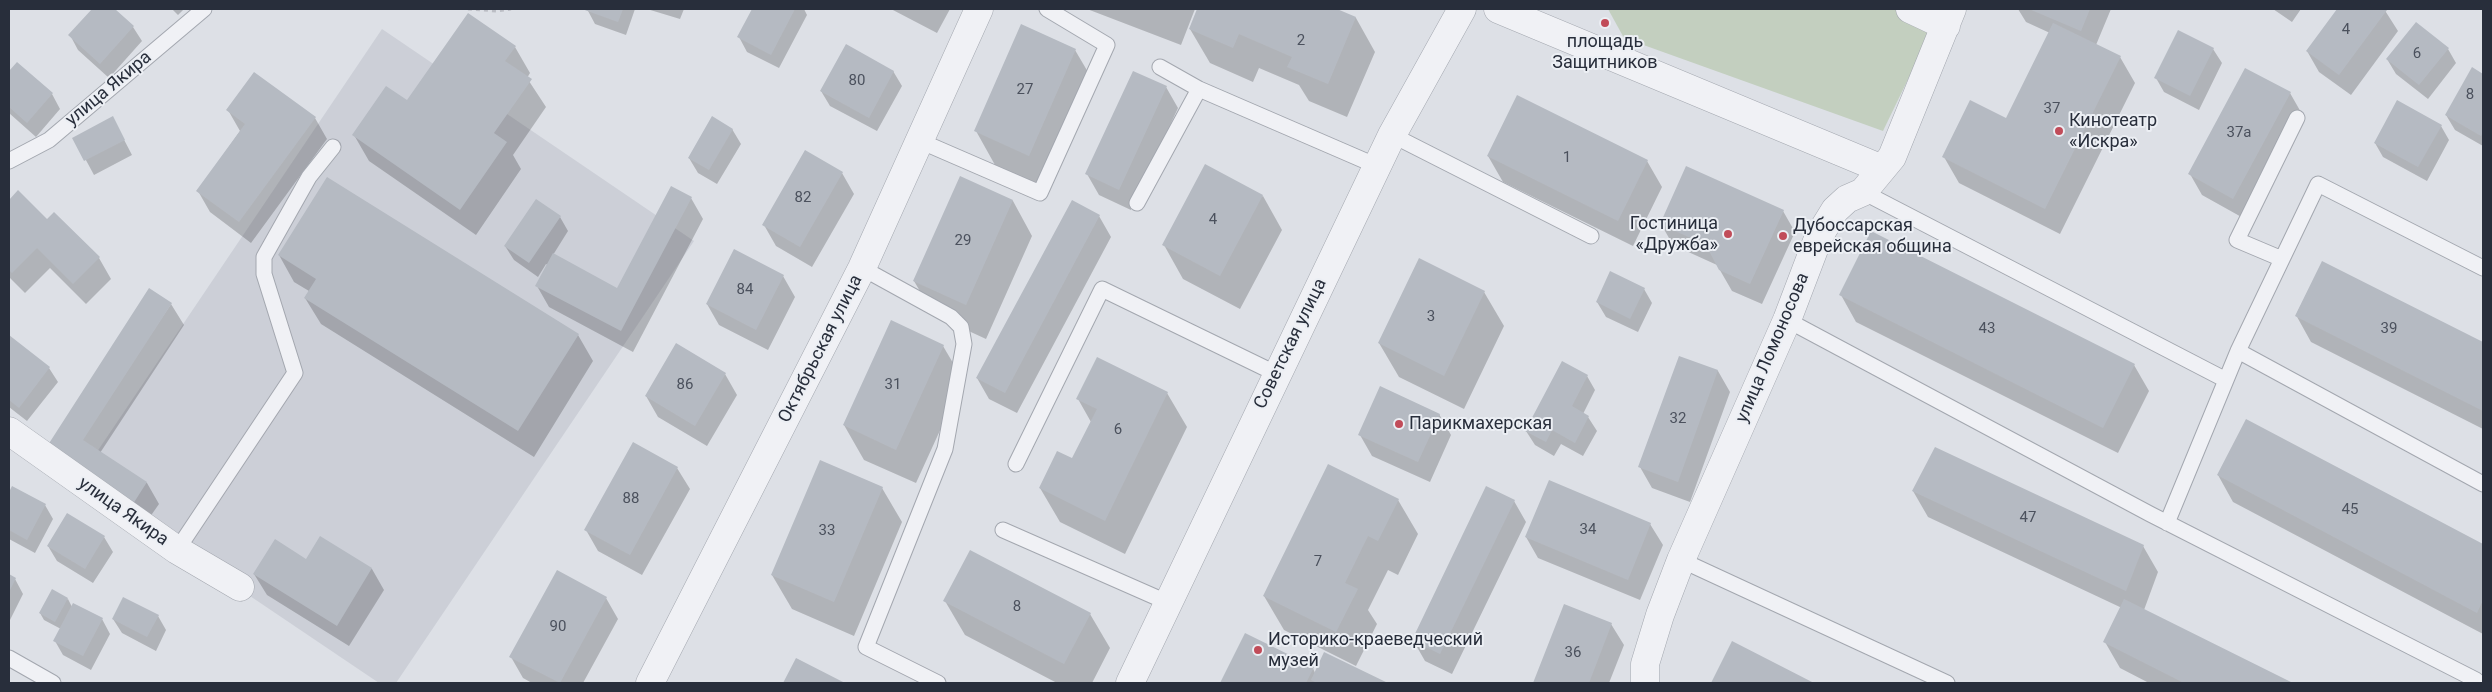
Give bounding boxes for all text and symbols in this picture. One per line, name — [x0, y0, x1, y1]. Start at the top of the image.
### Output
marker: площадь Защитников — [1599, 17, 1611, 29]
house number: 4 — [2342, 21, 2350, 39]
place label: площадь Защитников — [1552, 31, 1658, 74]
house number: 2 — [1297, 32, 1305, 50]
house number: 6 — [2413, 45, 2421, 63]
street label: улица Якира — [62, 47, 156, 131]
house number: 80 — [849, 72, 865, 90]
house number: 27 — [1017, 81, 1033, 99]
house number: 8 — [2466, 86, 2474, 104]
house number: 37 — [2044, 100, 2060, 118]
place label: Кинотеатр «Искра» — [2069, 110, 2157, 152]
house number: 37а — [2226, 124, 2252, 142]
marker: Кинотеатр «Искра» — [2053, 125, 2065, 137]
house number: 1 — [1563, 149, 1571, 167]
house number: 82 — [795, 189, 811, 207]
house number: 4 — [1209, 211, 1217, 229]
place label: Гостиница «Дружба» — [1630, 213, 1718, 255]
place label: Дубоссарская еврейская община — [1793, 215, 1952, 258]
marker: Гостиница «Дружба» — [1722, 228, 1734, 240]
marker: Дубоссарская еврейская община — [1777, 230, 1789, 242]
house number: 29 — [955, 232, 971, 250]
street label: улица Ломоносова — [1732, 270, 1814, 426]
street label: Октябрьская улица — [774, 271, 868, 427]
street label: Советская улица — [1250, 275, 1332, 413]
house number: 84 — [737, 281, 753, 299]
house number: 3 — [1427, 308, 1435, 326]
house number: 43 — [1979, 320, 1995, 338]
house number: 39 — [2381, 320, 2397, 338]
house number: 86 — [677, 376, 693, 394]
house number: 31 — [885, 376, 901, 394]
house number: 32 — [1670, 410, 1686, 428]
place label: Парикмахерская — [1409, 413, 1552, 435]
marker: Парикмахерская — [1393, 418, 1405, 430]
house number: 6 — [1114, 421, 1122, 439]
street label: улица Якира — [74, 473, 172, 551]
house number: 88 — [623, 490, 639, 508]
house number: 45 — [2342, 501, 2358, 519]
house number: 47 — [2020, 509, 2036, 527]
house number: 34 — [1580, 521, 1596, 539]
house number: 33 — [819, 522, 835, 540]
house number: 7 — [1314, 553, 1322, 571]
house number: 8 — [1013, 598, 1021, 616]
house number: 90 — [550, 618, 566, 636]
place label: Историко-краеведческий музей — [1268, 629, 1483, 672]
marker: Историко-краеведческий музей — [1252, 644, 1264, 656]
house number: 36 — [1565, 644, 1581, 662]

